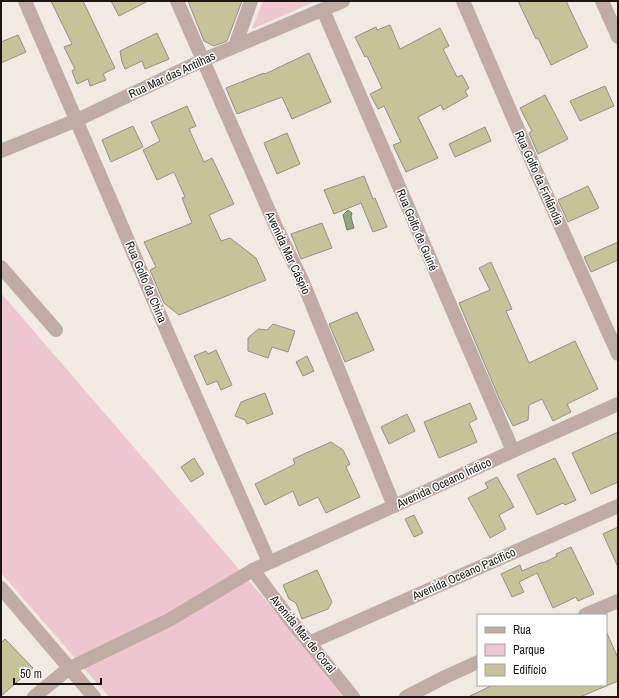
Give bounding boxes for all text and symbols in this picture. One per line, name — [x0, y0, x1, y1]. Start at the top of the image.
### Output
street label: Rua Mar das Antilhas — [126, 48, 218, 102]
street label: Rua Golfo da Finlândia — [511, 128, 567, 228]
street label: Rua Golfo de Guiné — [393, 187, 441, 273]
street label: Avenida Mar Cáspio — [261, 208, 314, 297]
street label: Rua Golfo da China — [122, 239, 171, 326]
street label: Avenida Oceano Índico — [393, 454, 494, 512]
street label: Avenida Oceano Pacífico — [409, 544, 518, 604]
street label: Avenida Mar de Coral — [266, 591, 339, 676]
legend — [477, 614, 607, 686]
text: Rua — [513, 622, 532, 638]
text: Parque — [513, 642, 545, 658]
scale bar — [14, 660, 101, 686]
text: Edifício — [513, 662, 546, 678]
text: 50 m — [20, 666, 42, 682]

